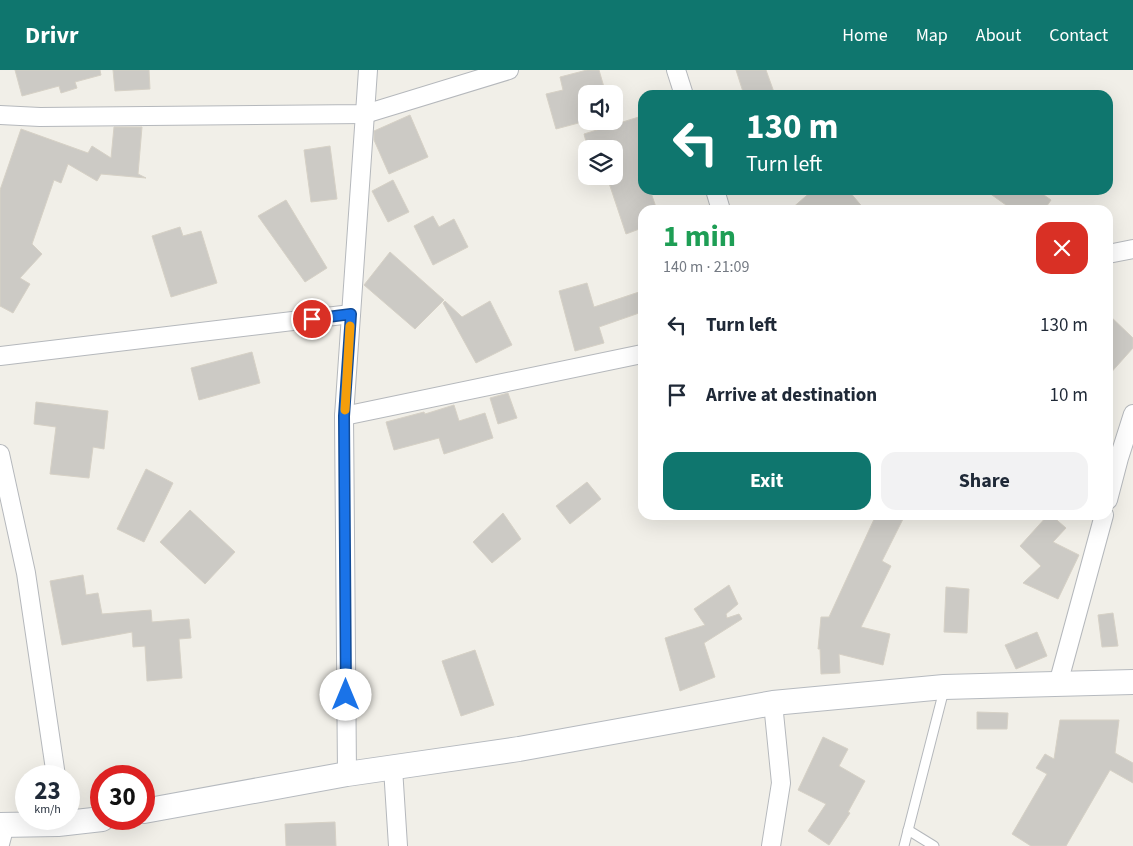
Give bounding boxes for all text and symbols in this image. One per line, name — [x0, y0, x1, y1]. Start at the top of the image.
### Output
text: Drivr — [25, 18, 79, 53]
text: Home — [842, 23, 888, 48]
text: Map — [916, 23, 948, 48]
text: About — [976, 23, 1021, 48]
text: Contact — [1049, 23, 1108, 48]
map controls — [578, 85, 623, 185]
button: sound — [578, 85, 623, 130]
text: 130 m — [746, 102, 838, 152]
icon: left — [663, 110, 728, 175]
button: layers — [578, 140, 623, 185]
text: Turn left — [746, 148, 822, 180]
text: 1 min — [663, 215, 736, 258]
button: close — [1036, 222, 1088, 274]
text: 140 m · 21:09 — [663, 256, 750, 278]
pin — [291, 298, 333, 340]
icon: arrive — [298, 305, 326, 333]
icon: left — [663, 311, 691, 339]
text: Turn left — [706, 312, 777, 339]
text: 130 m — [1040, 312, 1088, 339]
icon: arrive — [663, 381, 691, 409]
text: Arrive at destination — [706, 382, 877, 409]
text: 10 m — [1050, 382, 1088, 409]
button: Exit — [663, 452, 871, 510]
button: Share — [881, 452, 1088, 510]
position arrow — [319, 668, 371, 720]
speed limit sign: 30 — [90, 765, 155, 830]
text: 23 — [34, 773, 61, 809]
text: km/h — [34, 801, 61, 818]

